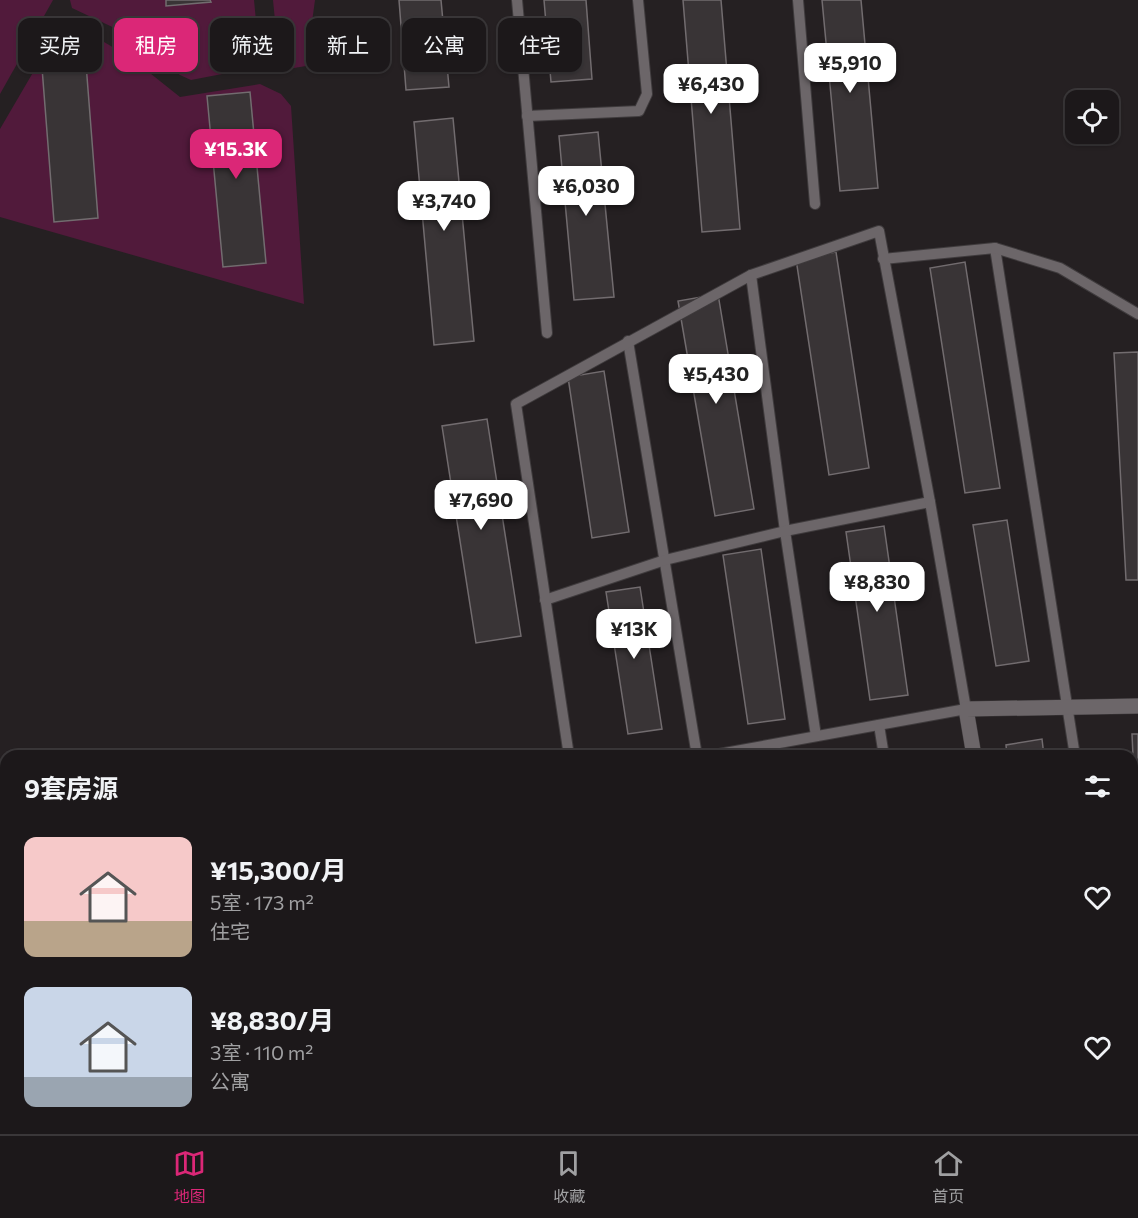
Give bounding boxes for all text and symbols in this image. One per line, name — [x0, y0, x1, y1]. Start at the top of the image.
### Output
chip: 买房 — [18, 18, 102, 72]
chip: 租房 — [114, 18, 198, 72]
chip: 筛选 — [210, 18, 294, 72]
chip: 新上 — [306, 18, 390, 72]
chip: 公寓 — [402, 18, 486, 72]
chip: 住宅 — [498, 18, 582, 72]
pin: ¥5,910 — [801, 43, 899, 94]
text: ¥5,910 — [818, 50, 882, 74]
pin: ¥6,430 — [662, 64, 760, 115]
text: ¥6,430 — [678, 71, 744, 95]
map controls — [1065, 90, 1119, 144]
button: locate — [1065, 90, 1119, 144]
pin: ¥15.3K — [187, 129, 285, 180]
text: ¥15.3K — [204, 136, 268, 160]
pin: ¥6,030 — [537, 166, 635, 217]
text: ¥6,030 — [552, 173, 620, 197]
pin: ¥3,740 — [395, 181, 493, 232]
text: ¥3,740 — [412, 188, 476, 212]
pin: ¥5,430 — [667, 354, 765, 405]
text: ¥5,430 — [683, 361, 749, 385]
pin: ¥7,690 — [432, 480, 530, 531]
text: ¥7,690 — [449, 487, 513, 511]
pin: ¥8,830 — [828, 562, 926, 613]
text: ¥8,830 — [844, 569, 910, 593]
pin: ¥13K — [598, 609, 670, 660]
text: ¥13K — [610, 616, 658, 640]
icon: filters — [1081, 770, 1114, 803]
text: 9套房源 — [24, 772, 118, 803]
text: ¥15,300/月 — [210, 854, 347, 885]
icon: home — [72, 861, 144, 933]
icon: heart — [1081, 881, 1114, 914]
text: 5室 · 173 m² — [210, 890, 314, 914]
text: 住宅 — [210, 919, 250, 943]
text: ¥8,830/月 — [210, 1004, 334, 1035]
icon: home — [72, 1011, 144, 1083]
icon: heart — [1081, 1031, 1114, 1064]
text: 3室 · 110 m² — [210, 1040, 313, 1064]
text: 公寓 — [210, 1069, 250, 1093]
tab: 地图 — [173, 1147, 206, 1207]
tab: 收藏 — [552, 1147, 585, 1207]
tab: 首页 — [932, 1147, 965, 1207]

